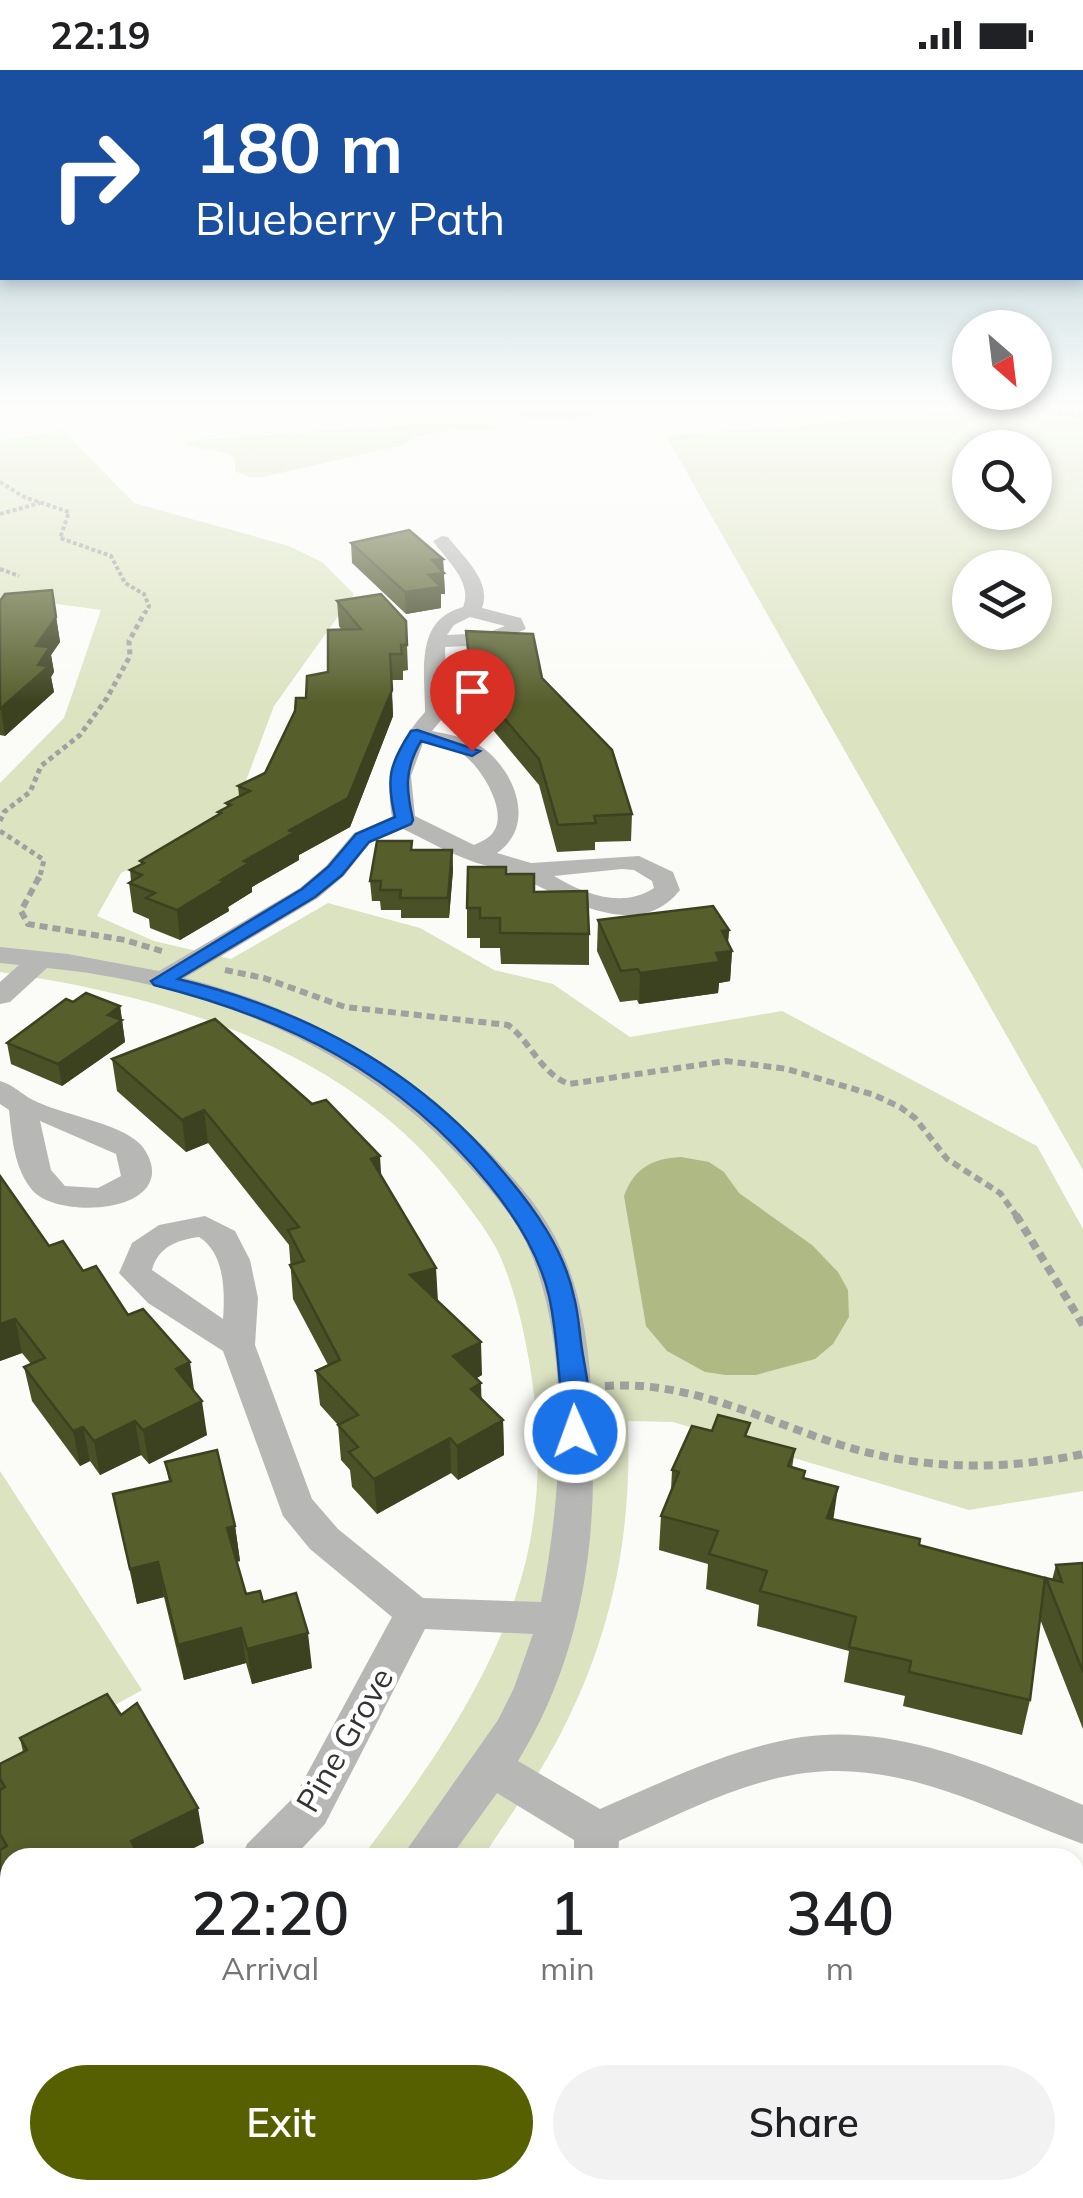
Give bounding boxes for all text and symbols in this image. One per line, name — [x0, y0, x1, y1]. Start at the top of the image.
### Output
text: 22:19 — [50, 11, 151, 59]
text: 180 m — [195, 103, 403, 191]
icon: right — [30, 110, 160, 240]
text: Blueberry Path — [195, 190, 505, 246]
north arrow — [952, 310, 1052, 410]
map controls — [952, 310, 1052, 650]
button: search — [952, 430, 1052, 530]
button: layers — [952, 550, 1052, 650]
pin — [430, 649, 515, 752]
icon: arrive — [445, 664, 500, 719]
position arrow — [523, 1380, 627, 1484]
street label: Pine Grove — [287, 1660, 401, 1819]
text: 22:20 — [191, 1875, 349, 1950]
text: 1 — [550, 1875, 586, 1950]
text: 340 — [786, 1875, 894, 1950]
text: Arrival — [221, 1948, 319, 1988]
text: min — [540, 1948, 595, 1988]
text: m — [826, 1948, 854, 1988]
button: Exit — [30, 2065, 533, 2180]
button: Share — [553, 2065, 1055, 2180]

